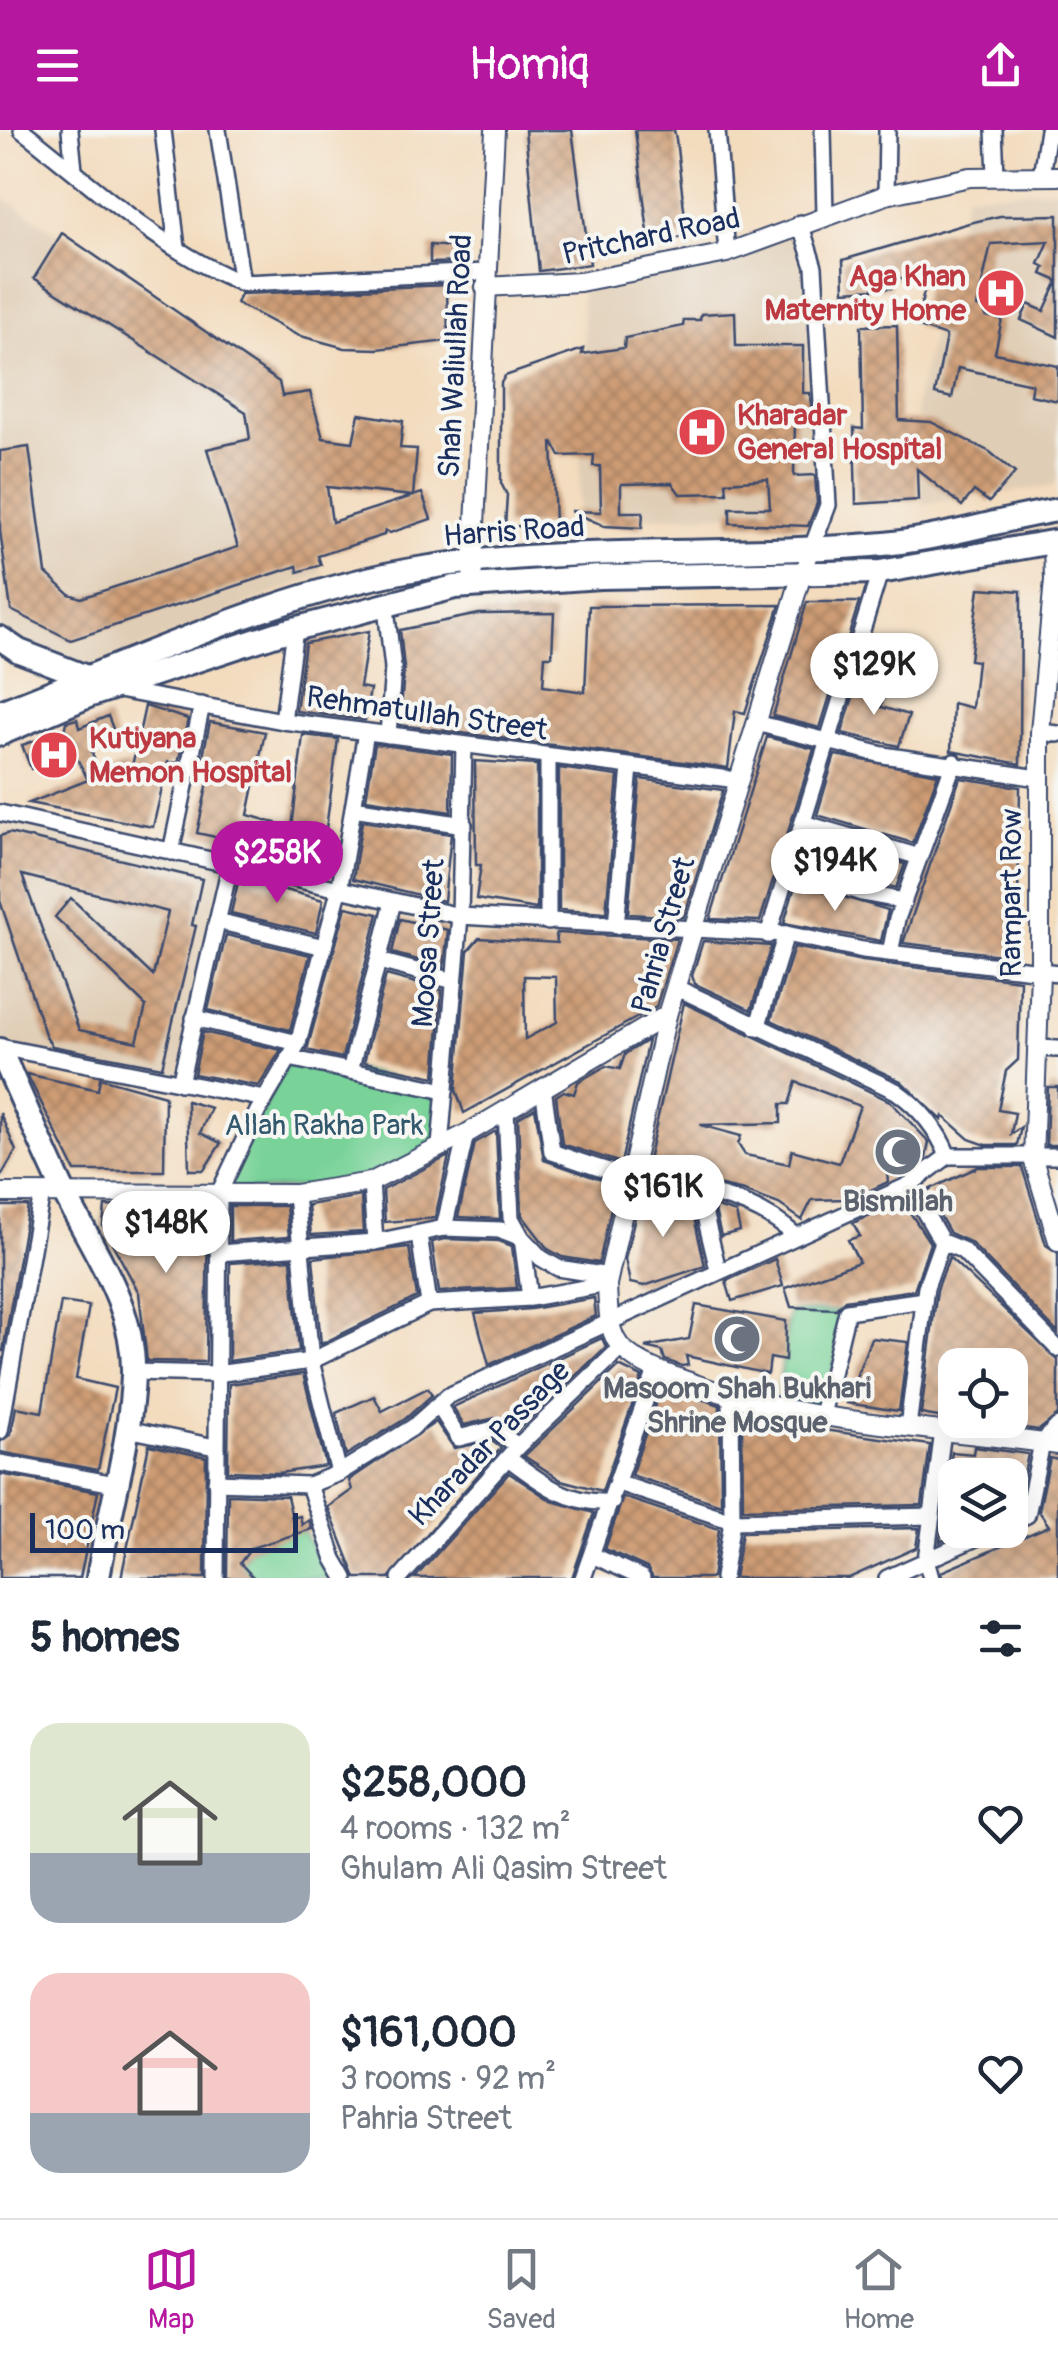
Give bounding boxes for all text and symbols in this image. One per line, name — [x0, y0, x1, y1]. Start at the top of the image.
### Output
text: Homiq — [469, 37, 589, 93]
icon: menu — [30, 38, 85, 93]
icon: share — [973, 38, 1028, 93]
street label: Pritchard Road — [559, 200, 743, 273]
street label: Shah Waliullah Road — [431, 233, 480, 479]
place label: Aga Khan Maternity Home — [764, 258, 967, 329]
hospital icon: Aga Khan Maternity Home — [975, 267, 1027, 319]
place label: Kharadar General Hospital — [737, 397, 942, 468]
hospital icon: Kharadar General Hospital — [676, 406, 728, 458]
street label: Harris Road — [442, 508, 586, 555]
pin: $129K — [804, 633, 944, 718]
text: $129K — [832, 645, 916, 685]
street label: Rehmatullah Street — [304, 678, 551, 749]
place label: Kutiyana Memon Hospital — [89, 720, 292, 791]
hospital icon: Kutiyana Memon Hospital — [28, 729, 80, 781]
street label: Rampart Row — [993, 809, 1030, 977]
pin: $258K — [207, 821, 347, 906]
pin: $194K — [765, 829, 905, 914]
text: $258K — [233, 833, 321, 873]
text: $194K — [793, 841, 877, 881]
street label: Pahria Street — [623, 852, 704, 1018]
street label: Moosa Street — [404, 857, 453, 1029]
park label: Allah Rakha Park — [224, 1107, 424, 1144]
mosque icon: Bismillah — [872, 1126, 924, 1178]
pin: $161K — [593, 1155, 733, 1240]
text: $161K — [623, 1167, 703, 1207]
place label: Bismillah — [843, 1183, 953, 1220]
pin: $148K — [96, 1191, 236, 1276]
text: $148K — [124, 1203, 208, 1243]
mosque icon: Masoom Shah Bukhari Shrine Mosque — [711, 1313, 763, 1365]
map controls — [938, 1348, 1028, 1548]
button: locate — [938, 1348, 1028, 1438]
street label: Kharadar Passage — [401, 1352, 578, 1534]
place label: Masoom Shah Bukhari Shrine Mosque — [603, 1370, 871, 1441]
button: layers — [938, 1458, 1028, 1548]
scale bar — [30, 1508, 298, 1552]
text: 100 m — [45, 1513, 125, 1548]
icon: filters — [973, 1611, 1028, 1666]
text: 5 homes — [30, 1612, 180, 1664]
text: $258,000 — [340, 1757, 527, 1809]
icon: home — [110, 1763, 230, 1883]
icon: heart — [973, 1796, 1028, 1851]
text: 4 rooms · 132 m² — [340, 1809, 571, 1849]
text: Ghulam Ali Qasim Street — [340, 1849, 667, 1889]
text: $161,000 — [340, 2007, 517, 2059]
icon: home — [110, 2013, 230, 2133]
icon: heart — [973, 2046, 1028, 2101]
text: 3 rooms · 92 m² — [340, 2059, 556, 2099]
text: Pahria Street — [340, 2099, 512, 2139]
tab: Map — [144, 2242, 199, 2337]
tab: Saved — [486, 2242, 556, 2337]
tab: Home — [844, 2242, 914, 2337]

